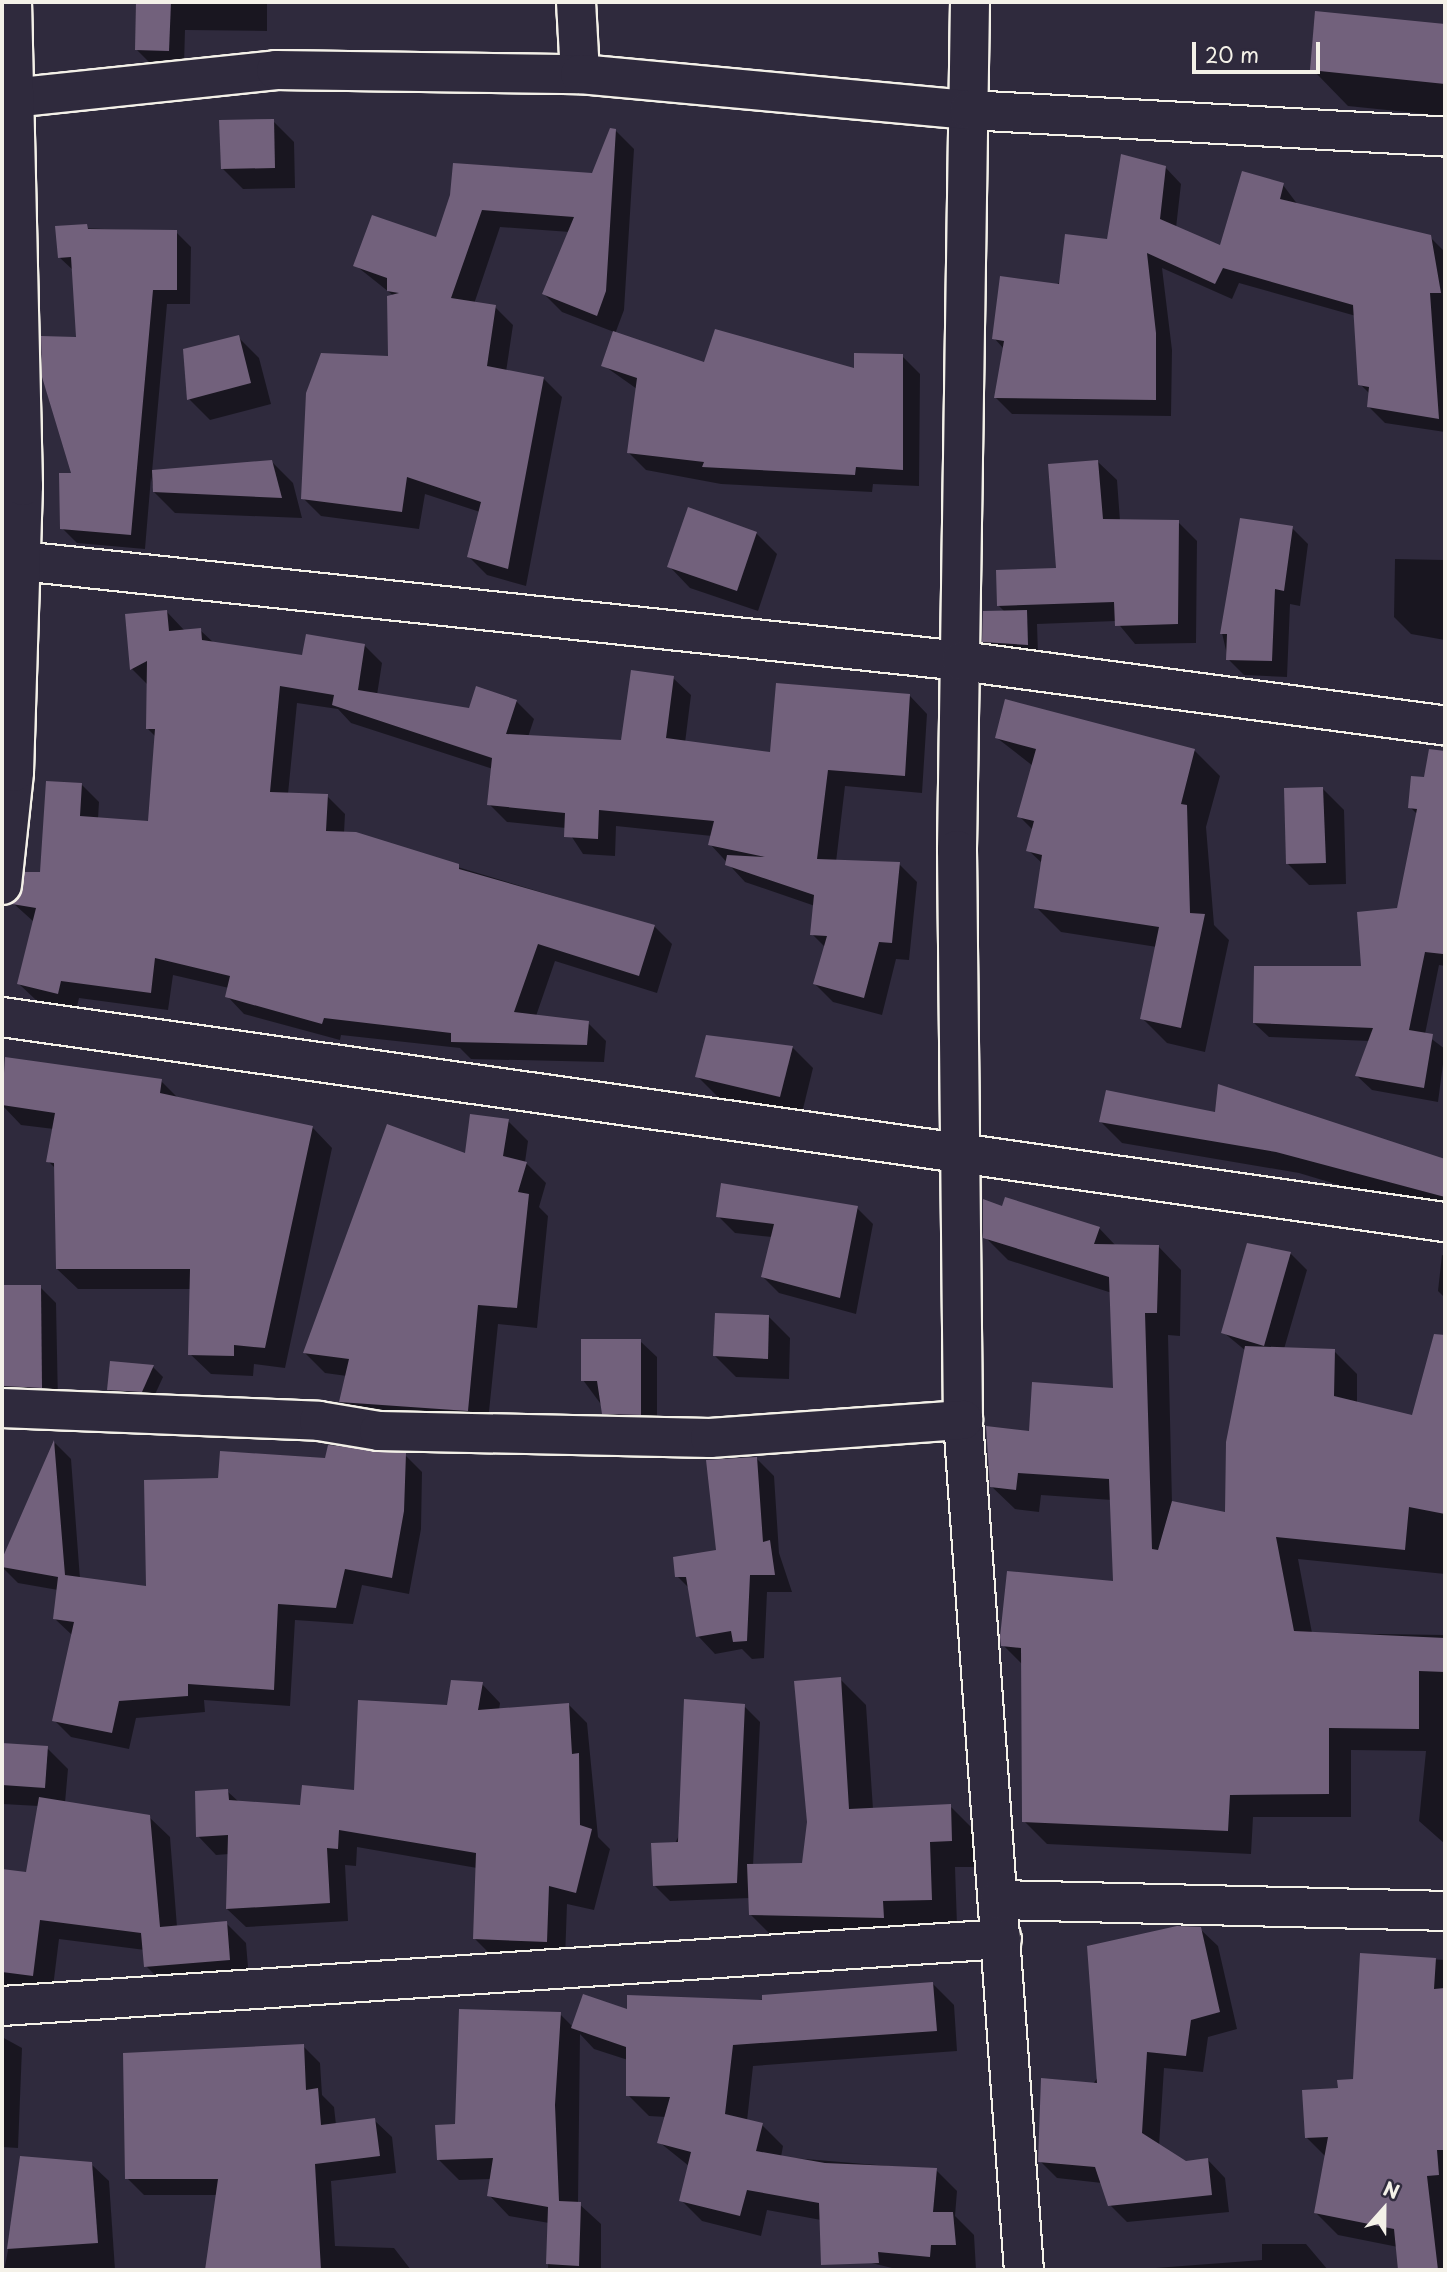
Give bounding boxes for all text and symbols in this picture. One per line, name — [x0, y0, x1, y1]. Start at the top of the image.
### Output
scale bar — [1195, 28, 1323, 72]
text: 20 m — [1205, 38, 1259, 70]
north arrow — [1349, 2174, 1419, 2244]
text: N — [1379, 2174, 1404, 2205]

